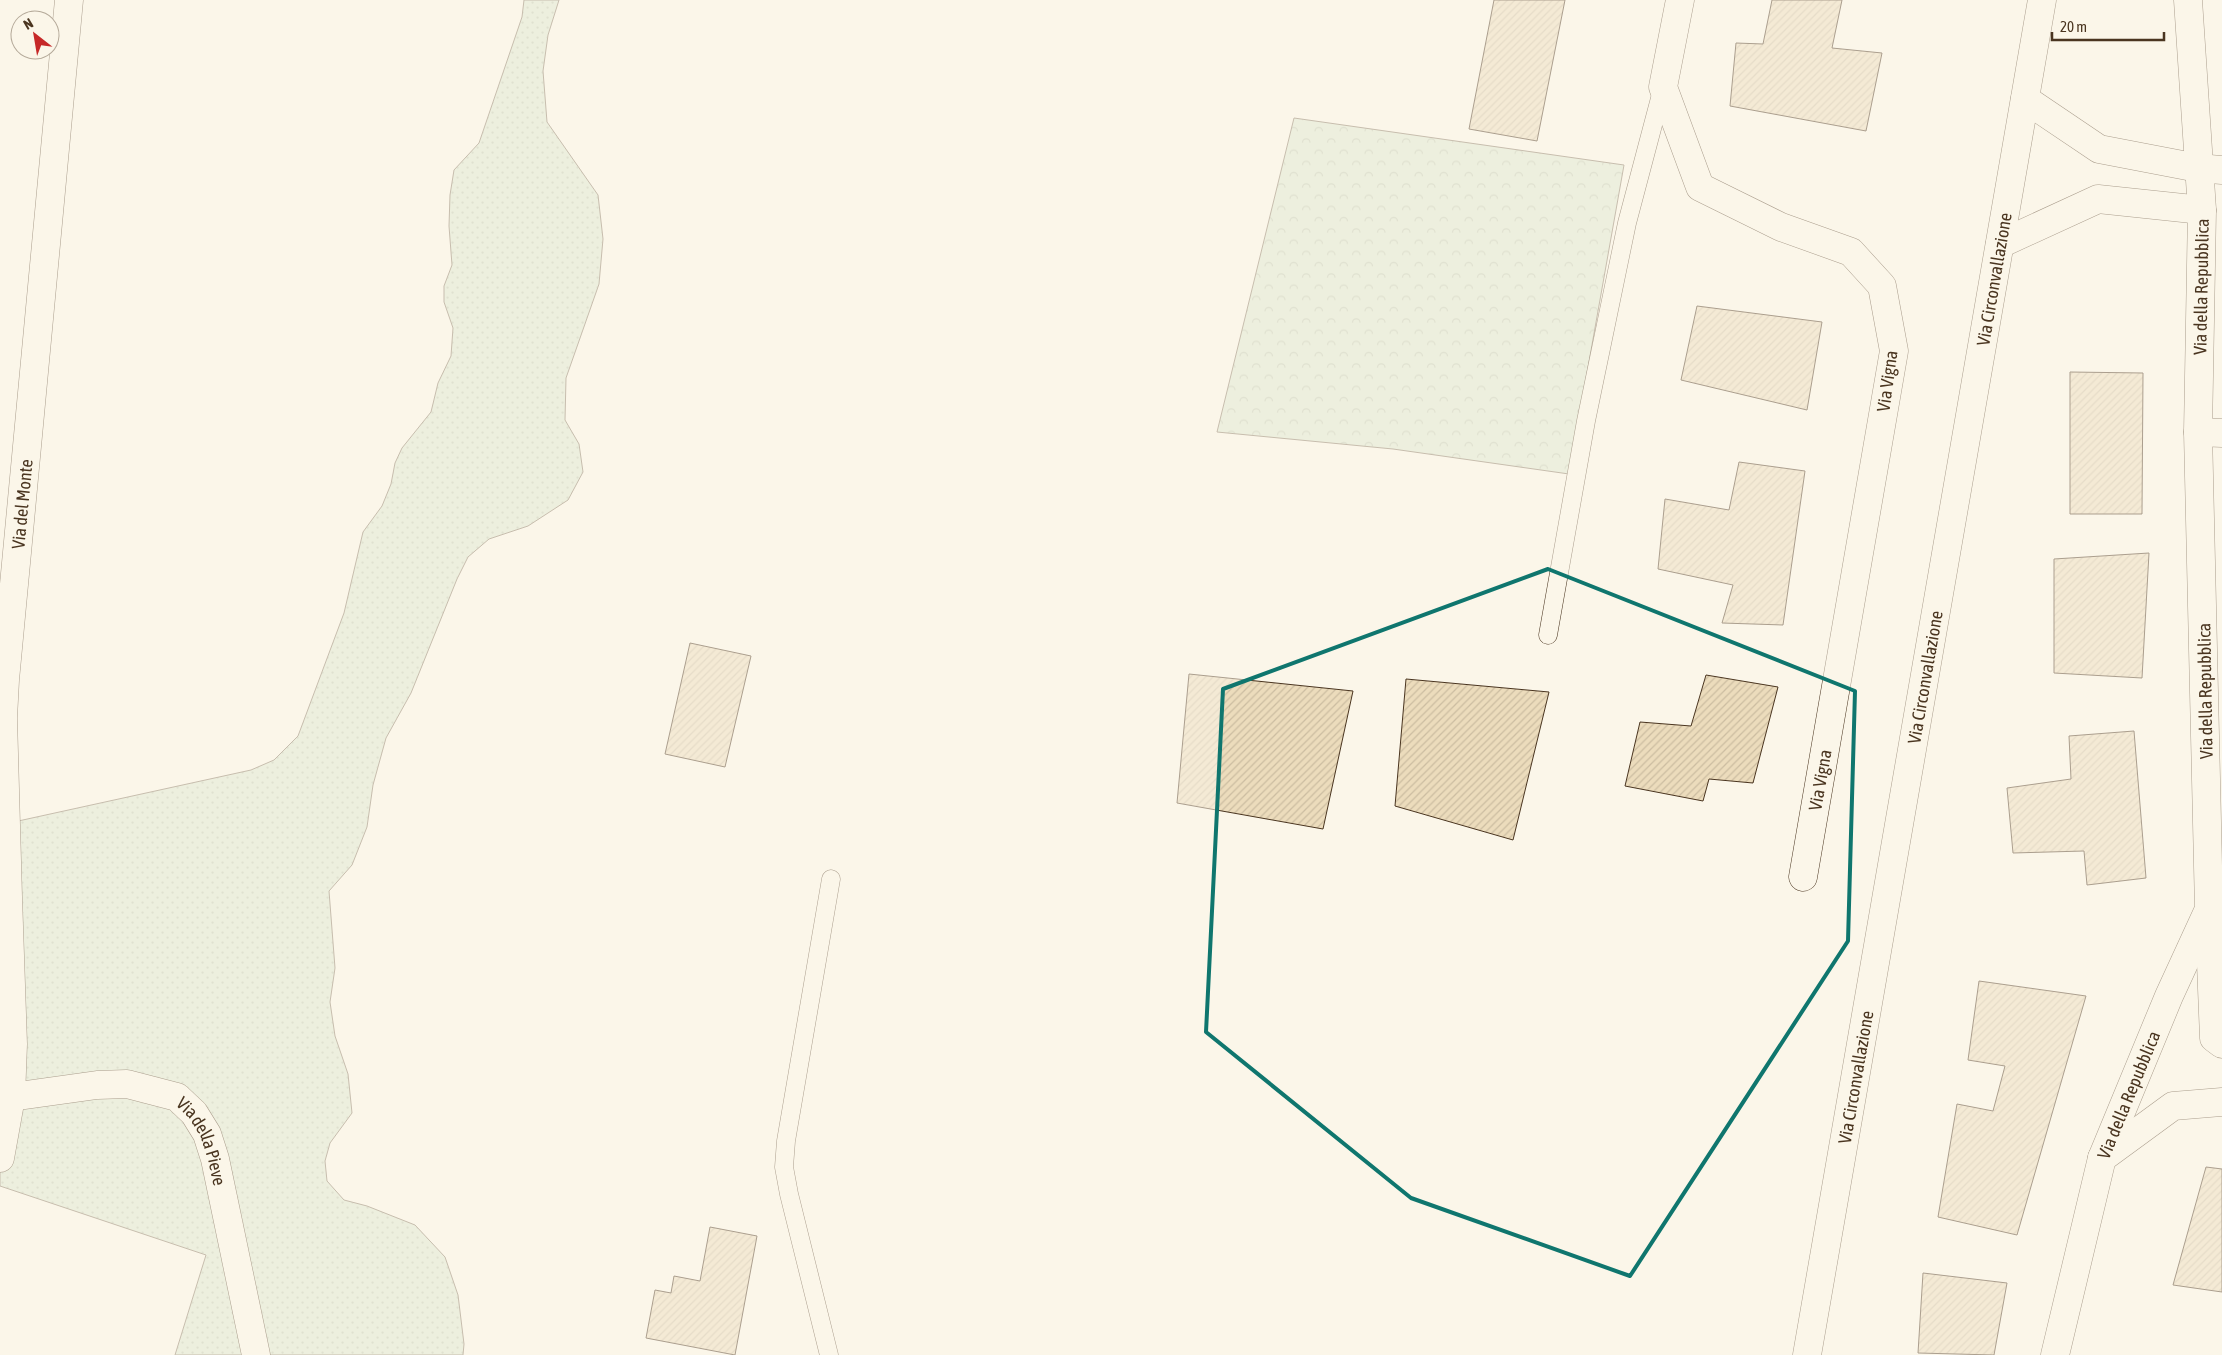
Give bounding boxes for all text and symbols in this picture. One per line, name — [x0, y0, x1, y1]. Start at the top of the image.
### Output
north arrow — [10, 10, 60, 60]
scale bar — [2052, 10, 2164, 42]
text: N — [21, 15, 36, 33]
text: 20 m — [2060, 18, 2087, 35]
street label: Via Circonvallazione — [1972, 211, 2015, 347]
street label: Via della Repubblica — [2189, 218, 2212, 355]
street label: Via Vigna — [1872, 349, 1902, 413]
street label: Via del Monte — [7, 458, 36, 550]
street label: Via Circonvallazione — [1903, 609, 1946, 745]
street label: Via della Repubblica — [2193, 623, 2217, 759]
street label: Via Vigna — [1804, 748, 1836, 812]
street label: Via Circonvallazione — [1833, 1009, 1877, 1145]
street label: Via della Repubblica — [2092, 1028, 2164, 1162]
street label: Via della Pieve — [173, 1092, 231, 1187]

